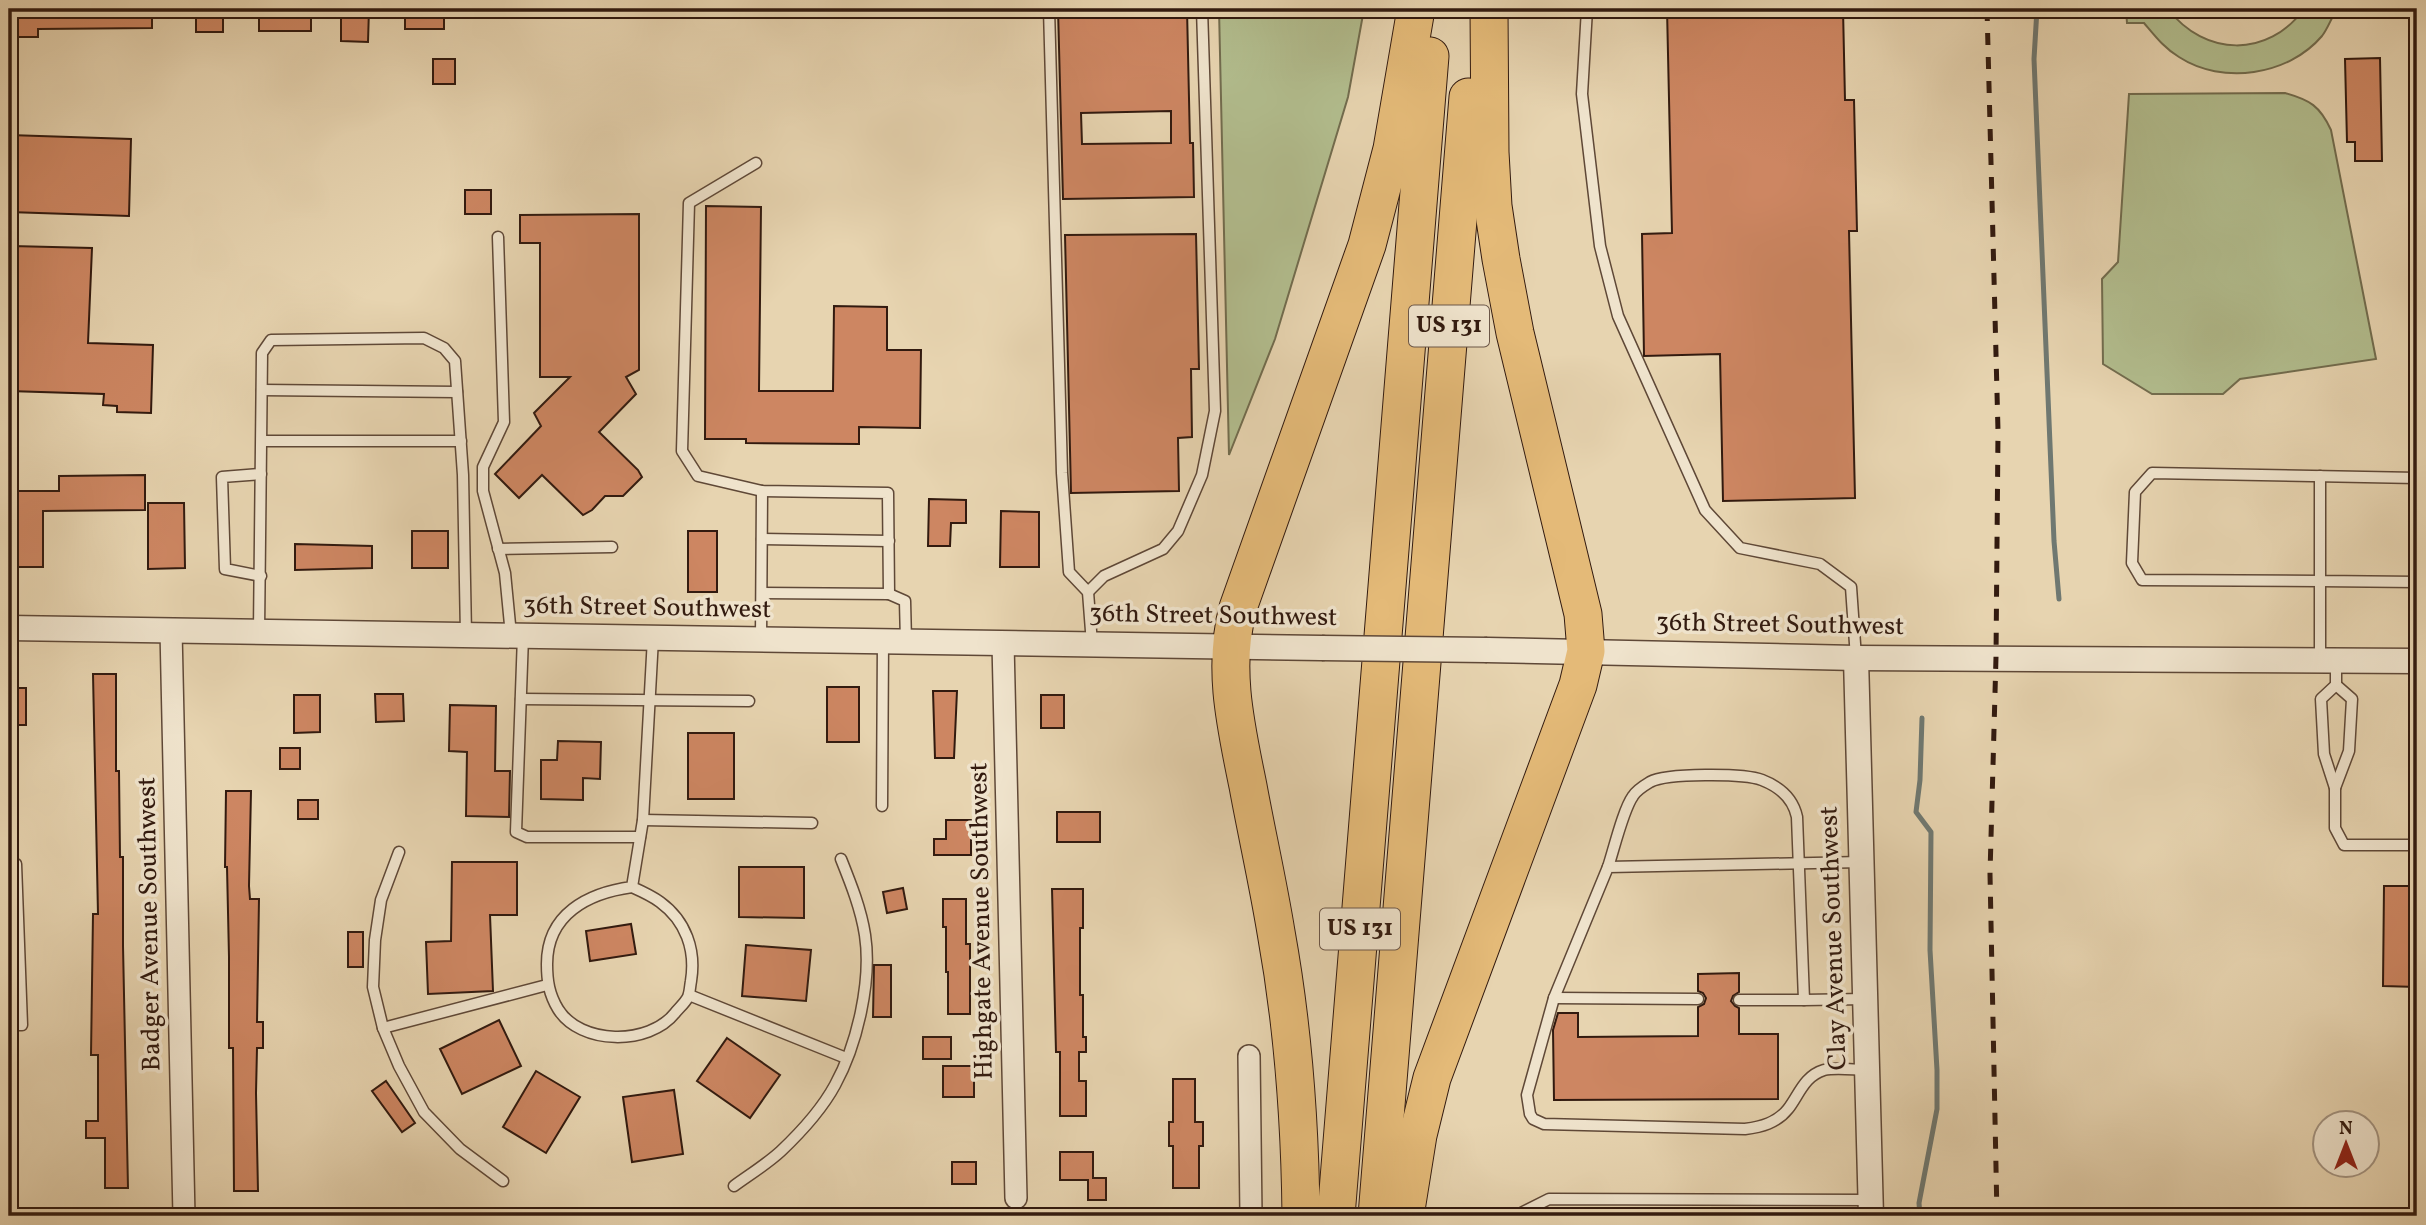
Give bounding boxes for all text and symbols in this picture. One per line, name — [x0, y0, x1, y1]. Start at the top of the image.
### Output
road number: US 131 — [1409, 306, 1489, 346]
street label: 36th Street Southwest — [522, 588, 772, 628]
street label: 36th Street Southwest — [1088, 596, 1338, 636]
street label: 36th Street Southwest — [1655, 605, 1905, 645]
street label: Highgate Avenue Southwest — [961, 762, 1003, 1080]
street label: Badger Avenue Southwest — [129, 776, 171, 1072]
street label: Clay Avenue Southwest — [1811, 805, 1857, 1071]
road number: US 131 — [1320, 909, 1400, 950]
north arrow — [2310, 1110, 2380, 1180]
text: N — [2339, 1116, 2353, 1142]

